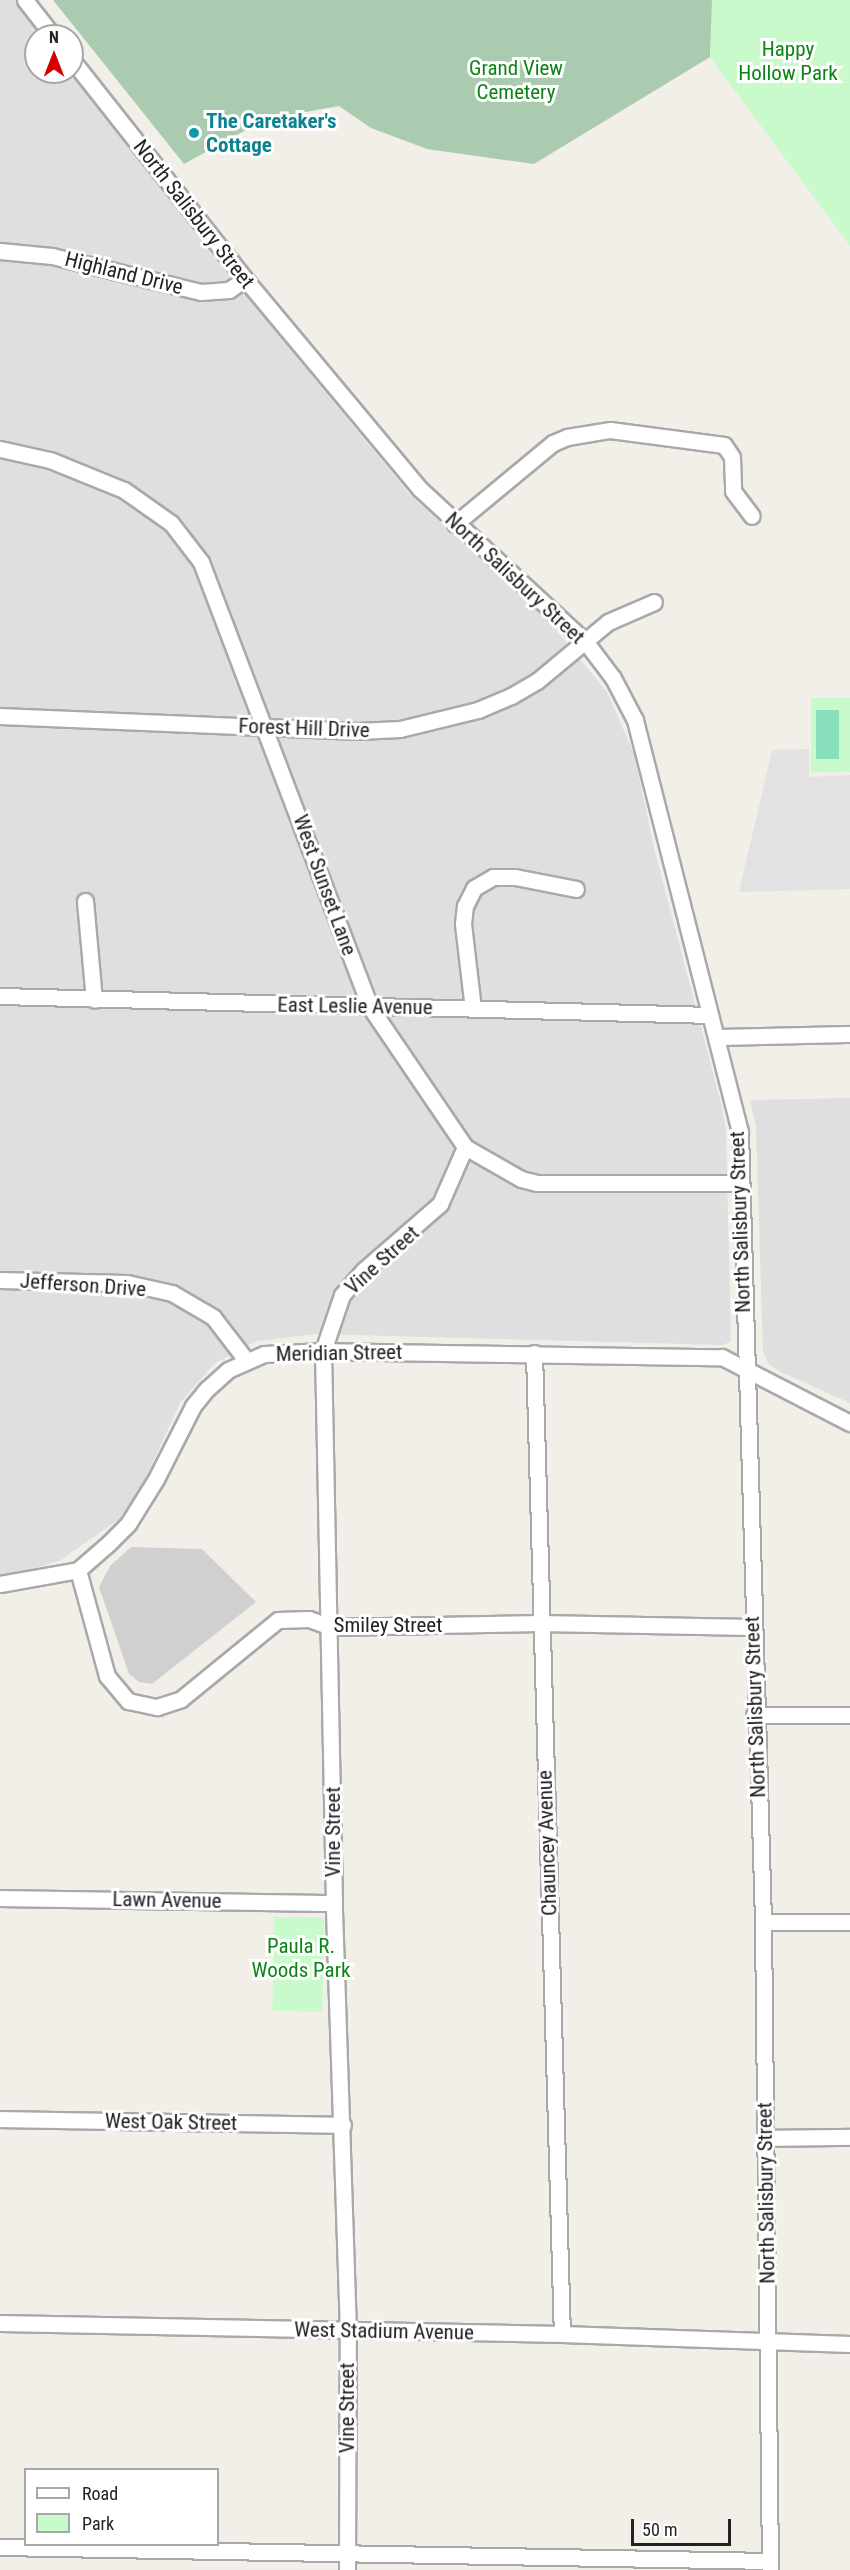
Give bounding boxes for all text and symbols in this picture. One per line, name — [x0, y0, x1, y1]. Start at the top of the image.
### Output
north arrow — [24, 24, 84, 84]
text: N — [49, 28, 59, 47]
park label: Happy Hollow Park — [738, 36, 838, 86]
park label: Grand View Cemetery — [469, 55, 563, 105]
place label: The Caretaker's Cottage — [206, 108, 337, 158]
marker: The Caretaker's Cottage — [187, 126, 201, 140]
street label: North Salisbury Street — [128, 135, 260, 293]
street label: Highland Drive — [62, 246, 186, 300]
street label: North Salisbury Street — [440, 507, 590, 649]
street label: Forest Hill Drive — [238, 713, 370, 743]
street label: West Sunset Lane — [288, 811, 362, 959]
street label: East Leslie Avenue — [277, 992, 433, 1020]
street label: North Salisbury Street — [724, 1131, 756, 1313]
street label: Vine Street — [340, 1220, 424, 1300]
street label: Jefferson Drive — [19, 1268, 147, 1302]
street label: Meridian Street — [276, 1339, 402, 1367]
street label: Smiley Street — [334, 1612, 442, 1638]
street label: North Salisbury Street — [739, 1616, 771, 1798]
street label: Chauncey Avenue — [532, 1770, 562, 1916]
street label: Vine Street — [320, 1787, 346, 1877]
street label: Lawn Avenue — [112, 1886, 222, 1914]
park label: Paula R. Woods Park — [251, 1933, 351, 1983]
street label: North Salisbury Street — [752, 2102, 780, 2284]
street label: West Oak Street — [105, 2108, 237, 2136]
street label: West Stadium Avenue — [294, 2317, 474, 2345]
street label: Vine Street — [334, 2363, 360, 2453]
legend — [24, 2468, 219, 2546]
text: Road — [82, 2483, 118, 2504]
scale bar — [634, 2507, 734, 2545]
text: Park — [82, 2513, 114, 2534]
text: 50 m — [642, 2519, 677, 2540]

